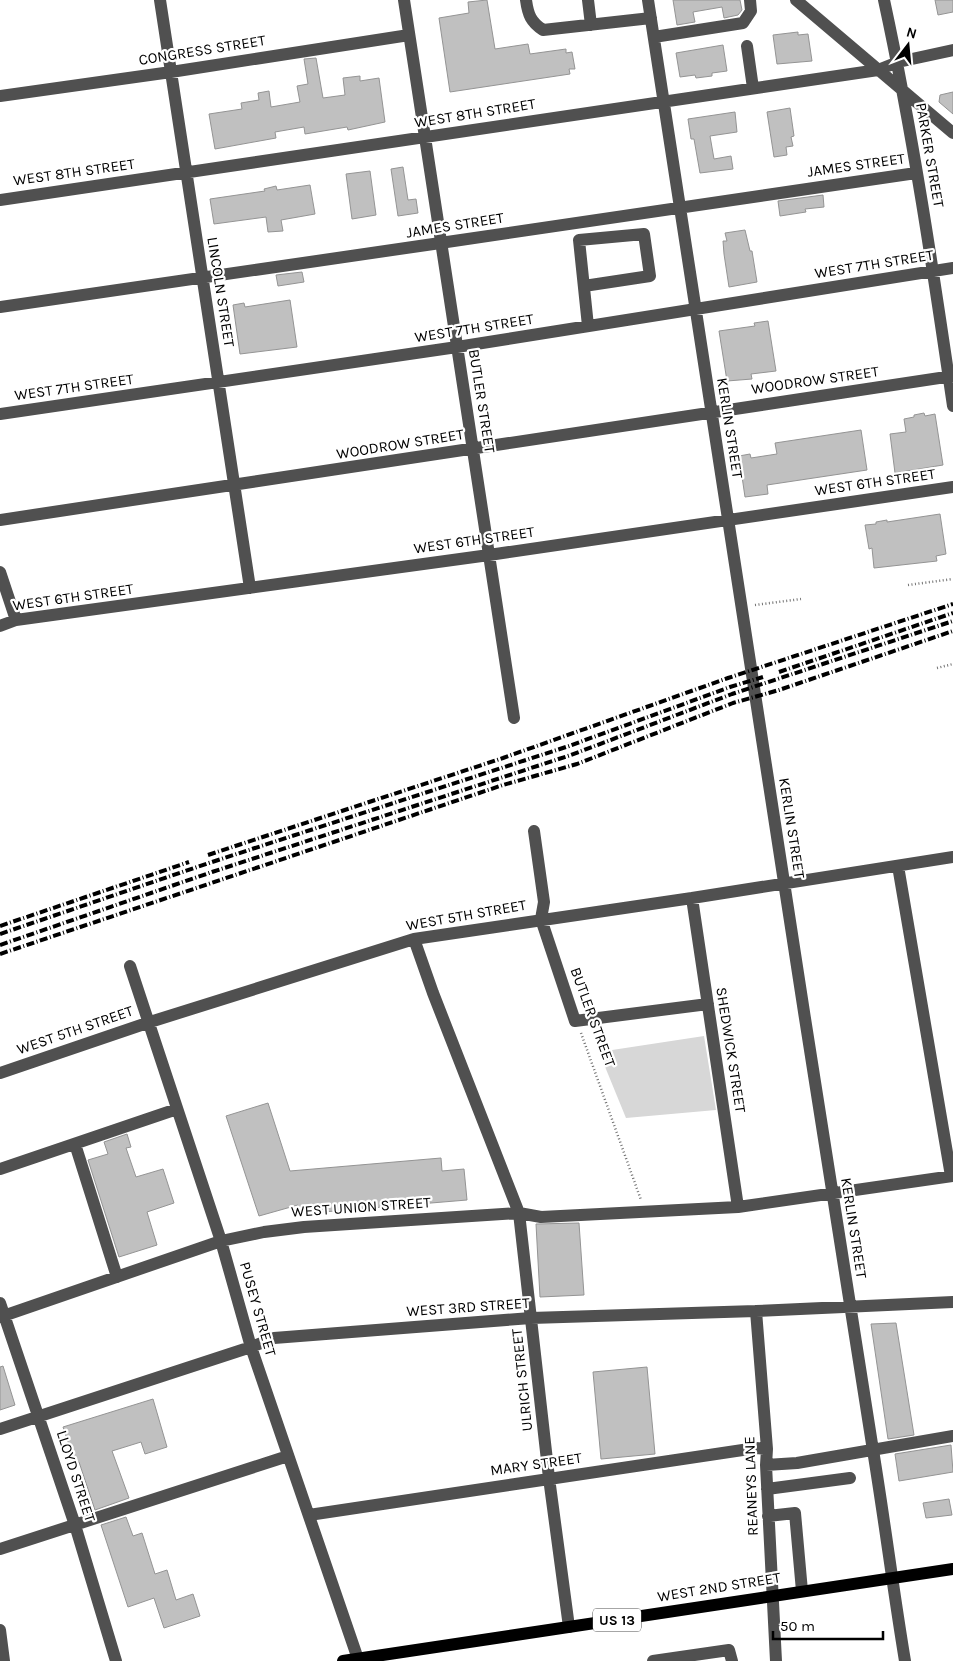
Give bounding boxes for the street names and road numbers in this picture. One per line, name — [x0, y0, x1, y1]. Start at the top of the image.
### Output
street label: CONGRESS STREET — [137, 31, 267, 69]
street label: WEST 8TH STREET — [413, 94, 537, 131]
street label: PARKER STREET — [912, 101, 948, 209]
street label: JAMES STREET — [806, 149, 907, 181]
street label: WEST 8TH STREET — [12, 155, 136, 189]
street label: JAMES STREET — [405, 208, 506, 242]
street label: LINCOLN STREET — [203, 236, 239, 349]
street label: WEST 7TH STREET — [813, 246, 935, 282]
street label: WEST 7TH STREET — [413, 310, 535, 346]
street label: BUTLER STREET — [465, 348, 499, 455]
street label: WOODROW STREET — [750, 362, 880, 398]
street label: WEST 7TH STREET — [13, 370, 135, 404]
street label: KERLIN STREET — [713, 376, 747, 480]
street label: WOODROW STREET — [335, 425, 465, 463]
street label: WEST 6TH STREET — [813, 465, 937, 499]
street label: WEST 6TH STREET — [412, 523, 536, 557]
street label: WEST 6TH STREET — [11, 580, 135, 614]
street label: KERLIN STREET — [775, 776, 809, 880]
street label: WEST 5TH STREET — [405, 895, 528, 934]
street label: BUTLER STREET — [567, 965, 620, 1070]
street label: SHEDWICK STREET — [712, 986, 750, 1115]
street label: WEST 5TH STREET — [15, 1002, 136, 1058]
street label: KERLIN STREET — [837, 1176, 871, 1280]
street label: WEST UNION STREET — [291, 1193, 432, 1221]
street label: PUSEY STREET — [236, 1260, 280, 1359]
street label: WEST 3RD STREET — [406, 1294, 531, 1320]
street label: ULRICH STREET — [508, 1327, 536, 1432]
street label: LLOYD STREET — [53, 1428, 99, 1525]
street label: REANEYS LANE — [740, 1436, 762, 1536]
street label: MARY STREET — [489, 1449, 584, 1479]
street label: WEST 2ND STREET — [656, 1568, 782, 1606]
road number: US 13 — [593, 1608, 641, 1632]

